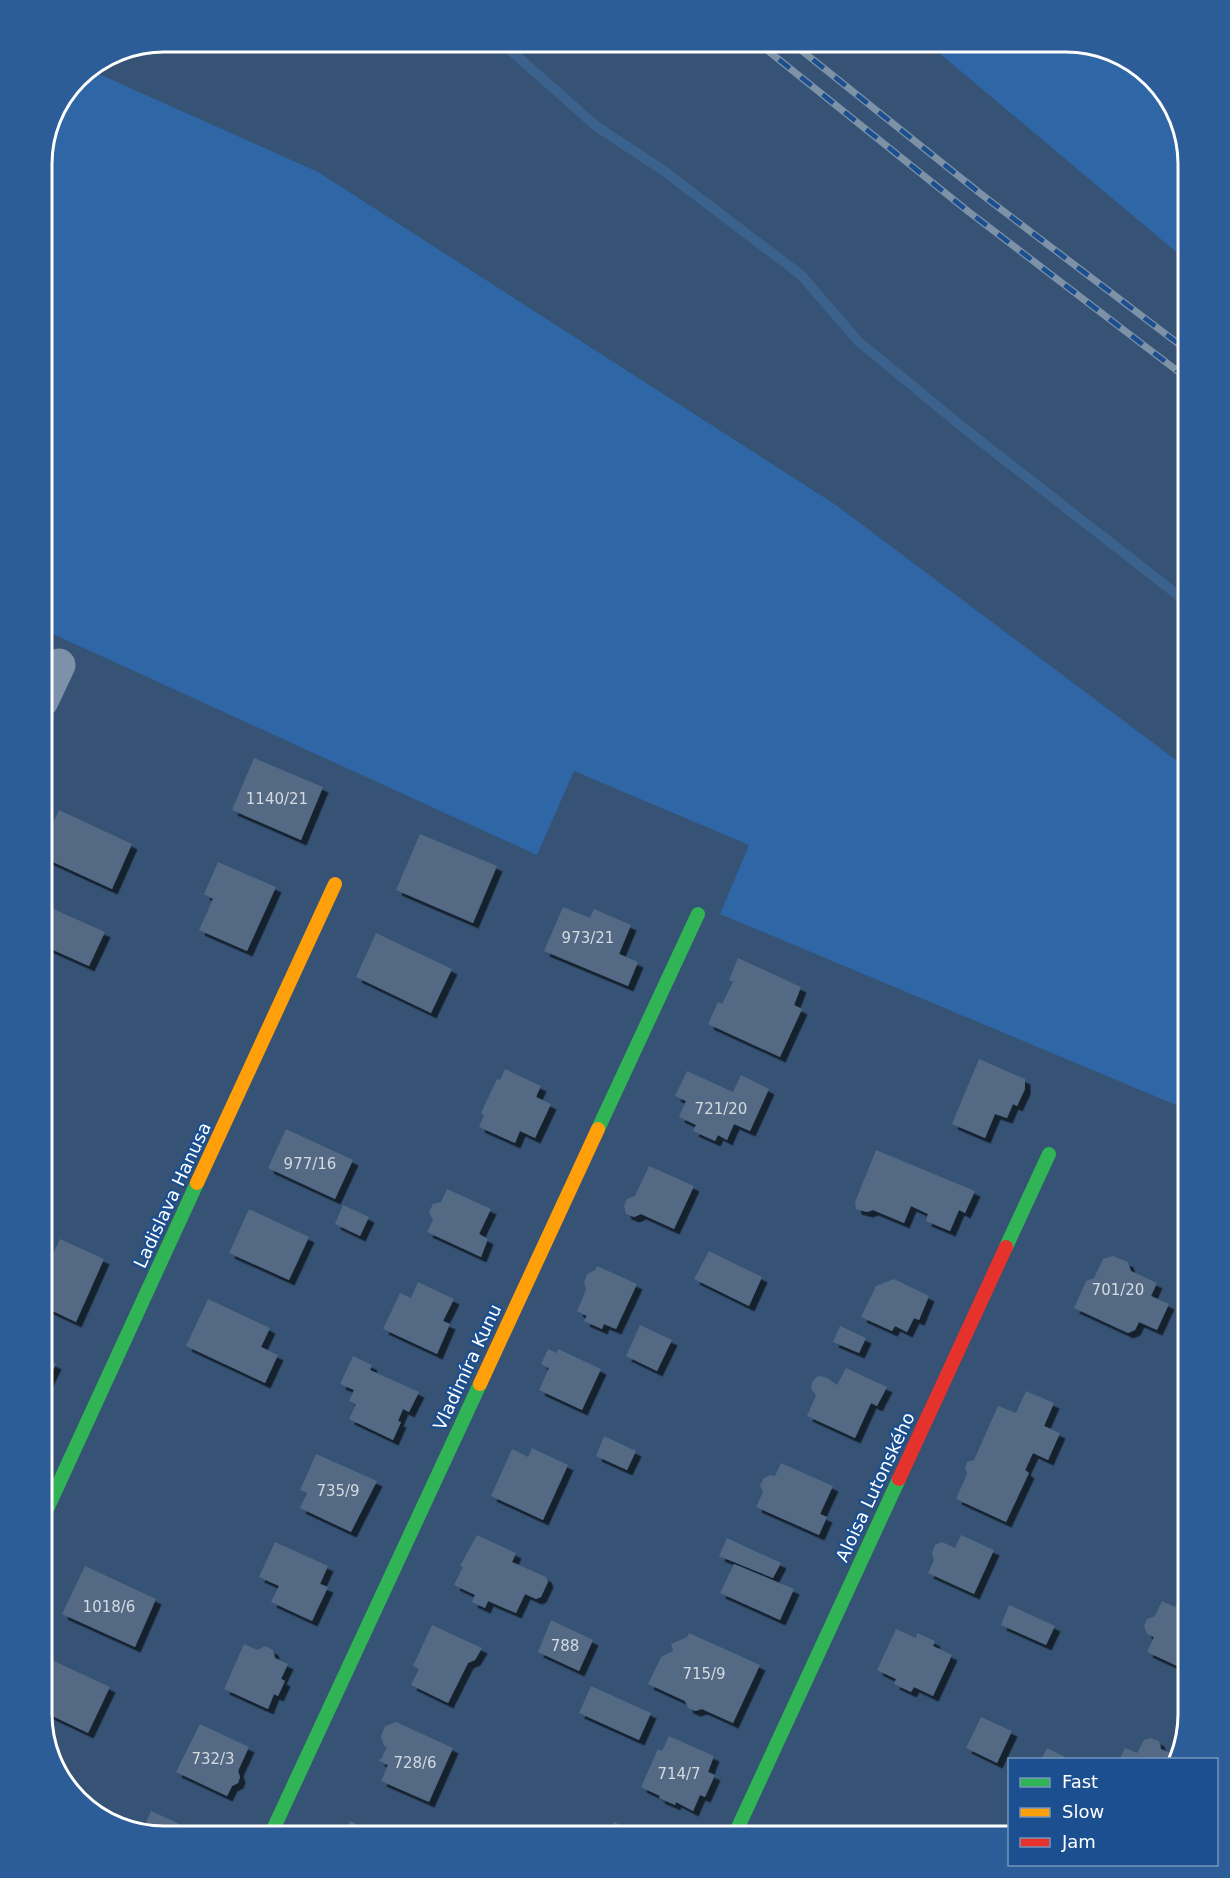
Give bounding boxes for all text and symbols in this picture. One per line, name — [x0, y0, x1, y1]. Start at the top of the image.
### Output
house number: 1140/21 — [246, 790, 308, 808]
house number: 973/21 — [562, 929, 614, 947]
house number: 721/20 — [695, 1100, 747, 1118]
street label: Ladislava Hanusa — [129, 1119, 215, 1271]
house number: 977/16 — [284, 1155, 336, 1173]
house number: 701/20 — [1092, 1281, 1144, 1299]
street label: Vladimíra Kunu — [429, 1301, 505, 1433]
street label: Aloisa Lutonského — [831, 1409, 919, 1565]
house number: 735/9 — [316, 1482, 360, 1500]
house number: 1018/6 — [83, 1598, 135, 1616]
house number: 788 — [551, 1637, 579, 1655]
house number: 715/9 — [682, 1665, 726, 1683]
house number: 732/3 — [191, 1750, 235, 1768]
house number: 728/6 — [393, 1754, 437, 1772]
legend — [1008, 1758, 1218, 1866]
house number: 714/7 — [657, 1765, 701, 1783]
text: Fast — [1062, 1771, 1098, 1792]
text: Slow — [1062, 1801, 1104, 1822]
text: Jam — [1061, 1831, 1096, 1852]

